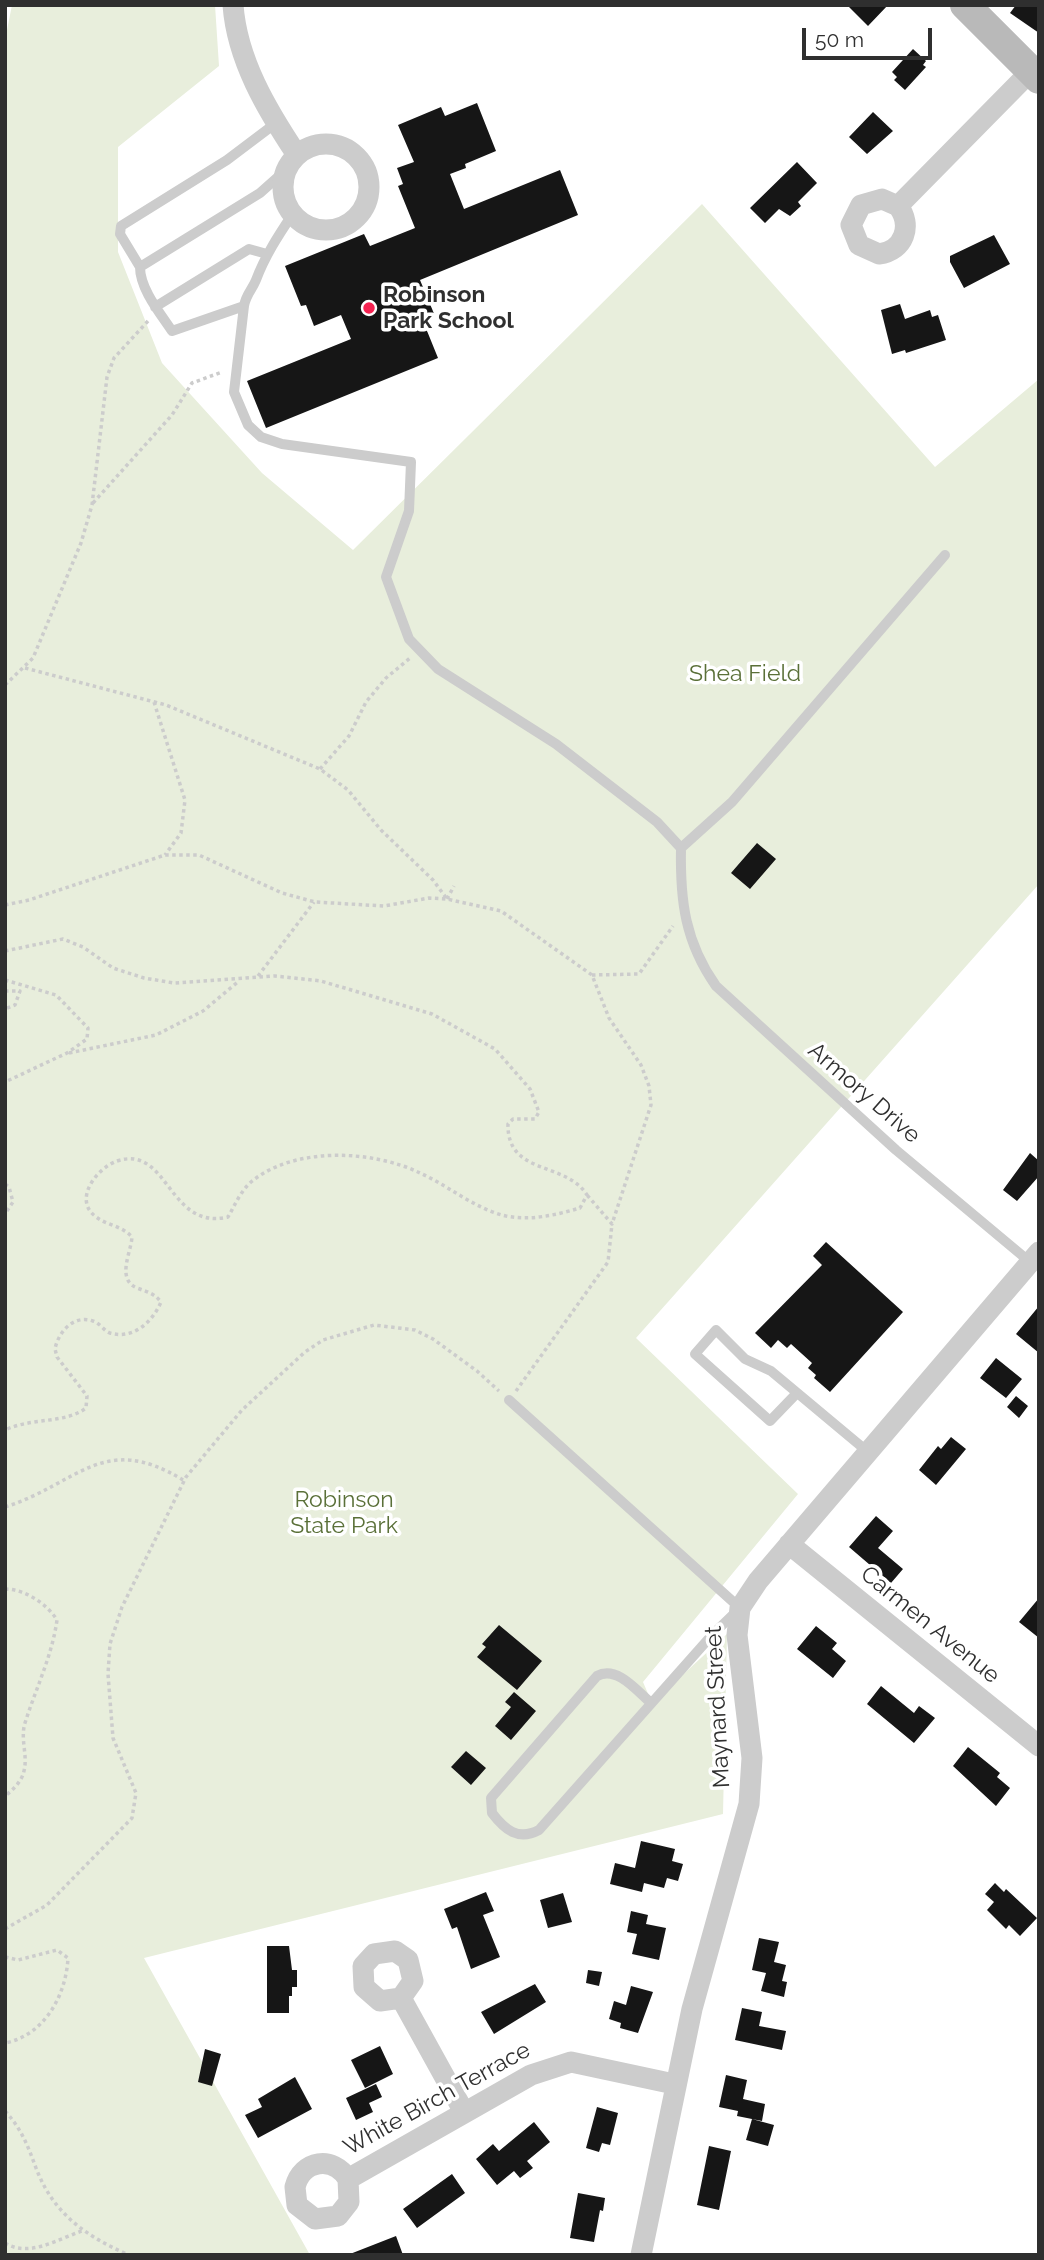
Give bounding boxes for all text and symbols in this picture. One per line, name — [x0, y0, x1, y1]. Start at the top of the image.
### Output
scale bar — [806, 14, 936, 58]
text: 50 m — [815, 27, 864, 52]
place label: Robinson Park School — [383, 281, 514, 335]
marker: Robinson Park School — [361, 300, 377, 316]
park label: Shea Field — [689, 660, 801, 688]
street label: Armory Drive — [802, 1037, 926, 1149]
park label: Robinson State Park — [290, 1486, 398, 1540]
street label: Carmen Avenue — [855, 1560, 1005, 1690]
street label: Maynard Street — [700, 1625, 736, 1789]
street label: White Birch Terrace — [339, 2036, 535, 2162]

